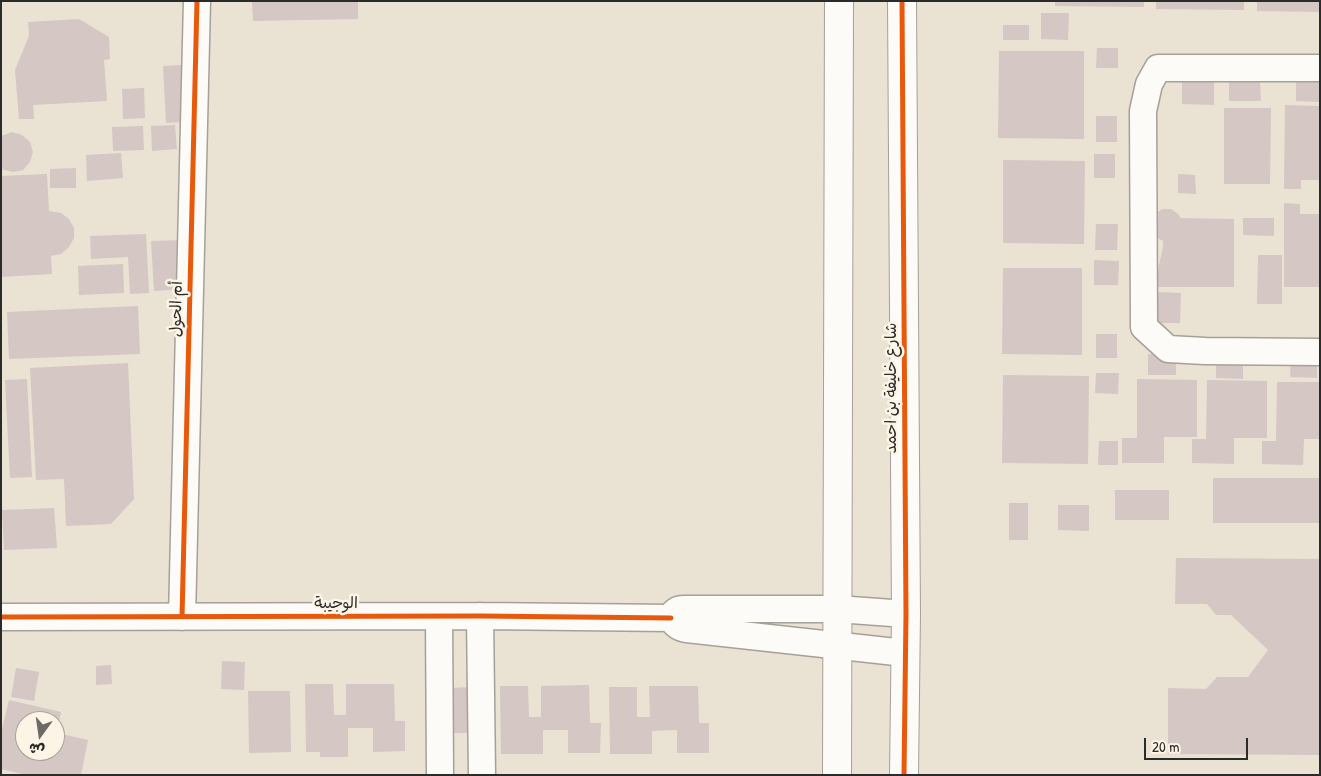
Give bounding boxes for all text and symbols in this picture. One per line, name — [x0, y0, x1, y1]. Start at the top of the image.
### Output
street label: أم الحول — [167, 281, 187, 337]
street label: شارع خليفة بن احمد — [882, 323, 902, 453]
street label: الوجيبة — [314, 594, 358, 614]
north arrow — [15, 711, 65, 761]
scale bar — [1146, 728, 1250, 760]
text: 20 m — [1152, 736, 1179, 757]
text: ش — [27, 739, 46, 761]

